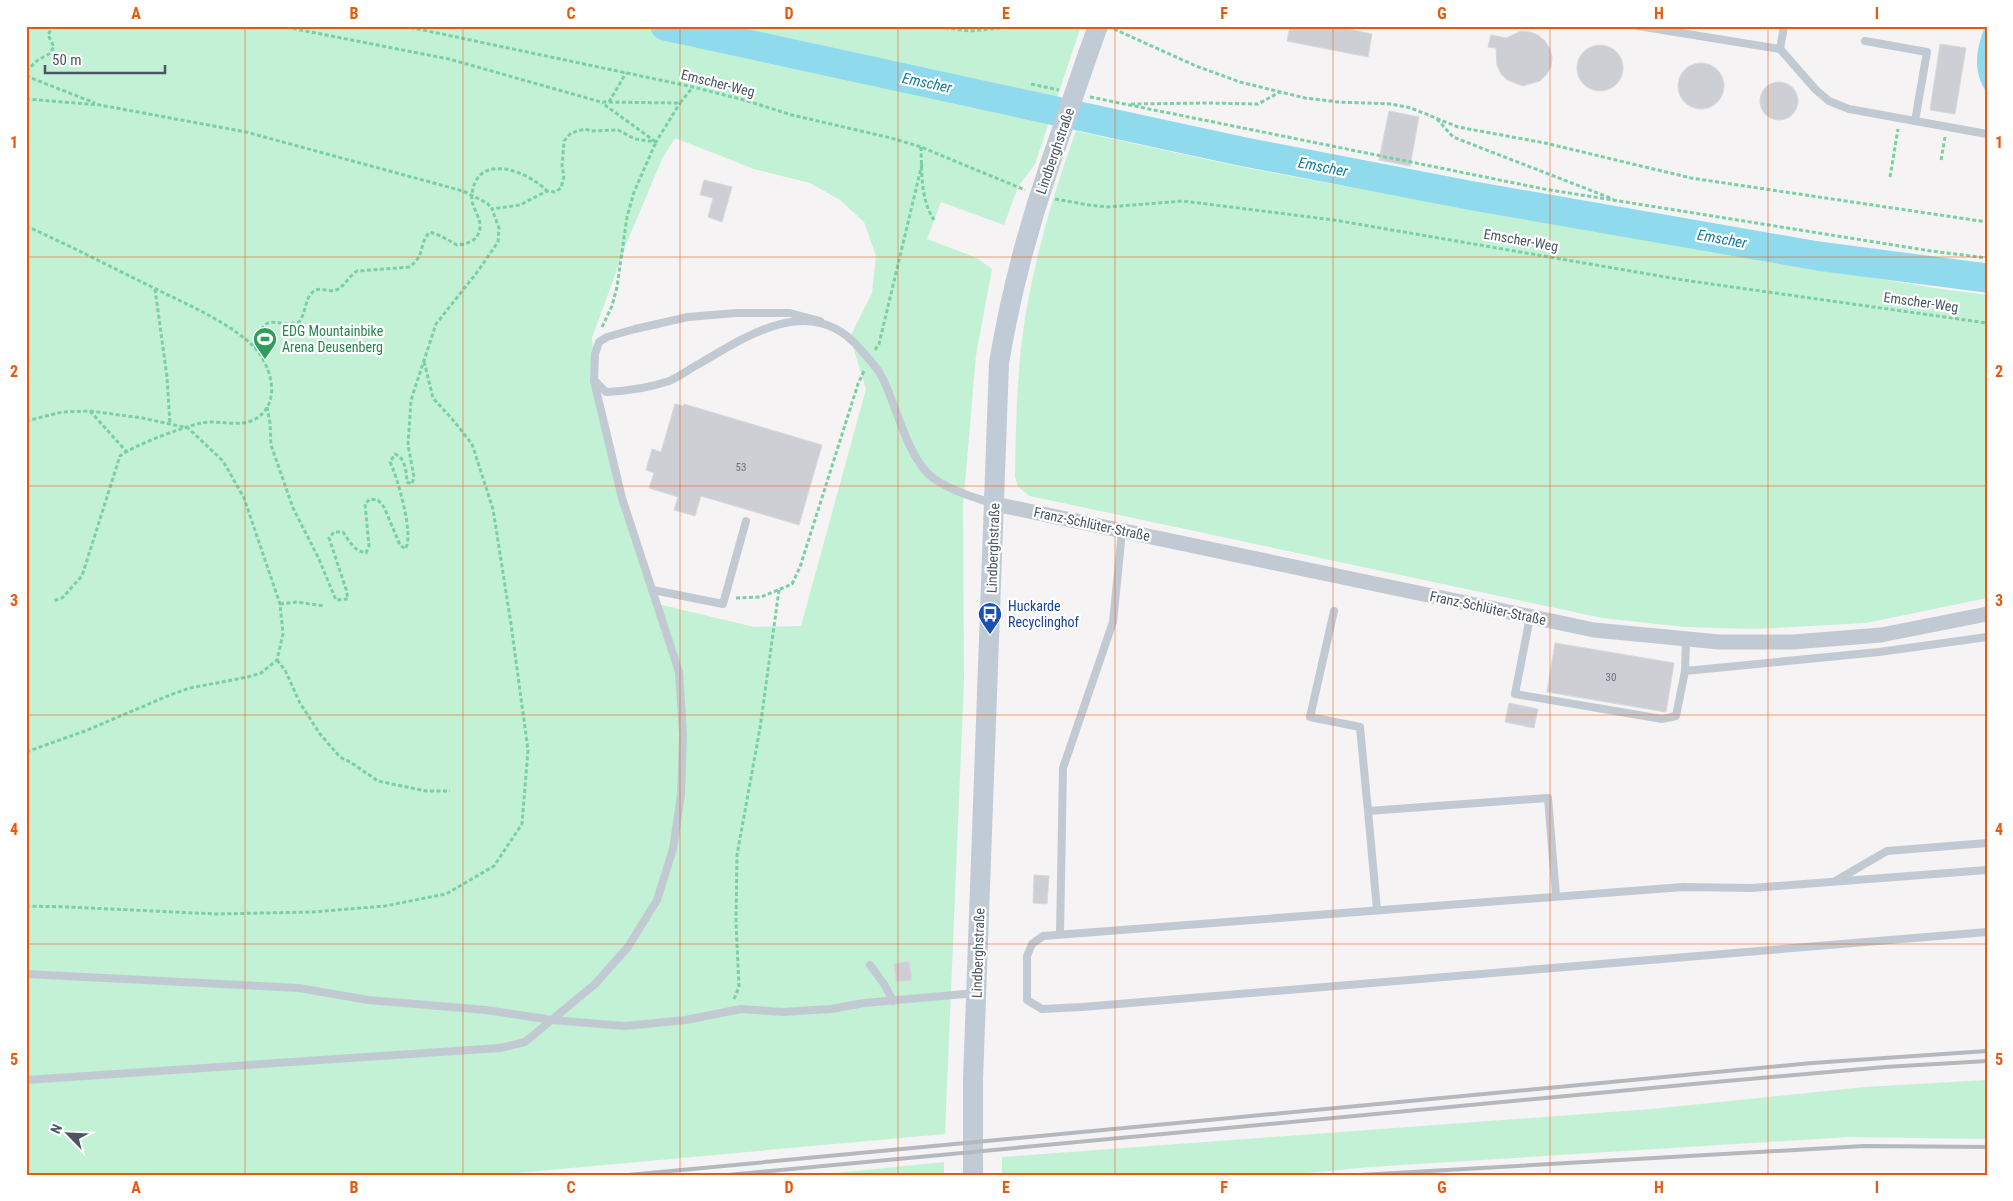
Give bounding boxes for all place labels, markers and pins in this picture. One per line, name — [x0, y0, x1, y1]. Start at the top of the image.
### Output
place label: EDG Mountainbike Arena Deusenberg — [282, 323, 384, 355]
sports icon: EDG Mountainbike Arena Deusenberg — [252, 326, 278, 360]
place label: Huckarde Recyclinghof — [1008, 598, 1080, 630]
bus stop icon: Huckarde Recyclinghof — [977, 601, 1003, 635]

